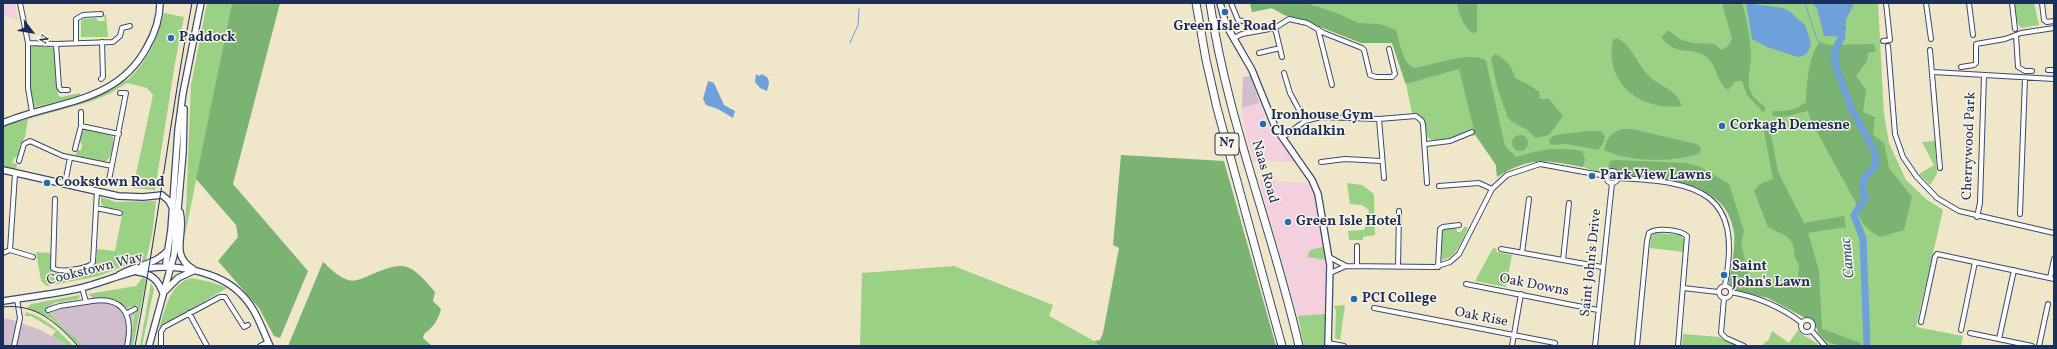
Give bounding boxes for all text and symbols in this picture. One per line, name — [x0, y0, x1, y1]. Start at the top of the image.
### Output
marker: Green Isle Road — [1220, 7, 1230, 17]
north arrow — [12, 12, 52, 52]
place label: Green Isle Road — [1173, 19, 1277, 35]
place label: Paddock — [179, 30, 235, 46]
text: N — [34, 31, 51, 46]
marker: Paddock — [166, 33, 176, 43]
street label: Cherrywood Park — [1960, 92, 1980, 200]
place label: Ironhouse Gym Clondalkin — [1271, 108, 1373, 140]
place label: Corkagh Demesne — [1730, 118, 1850, 134]
marker: Ironhouse Gym Clondalkin — [1258, 119, 1268, 129]
marker: Corkagh Demesne — [1717, 121, 1727, 131]
road number: N7 — [1215, 133, 1239, 155]
street label: Naas Road — [1247, 139, 1281, 205]
place label: Park View Lawns — [1600, 168, 1712, 184]
marker: Park View Lawns — [1587, 171, 1597, 181]
place label: Cookstown Road — [55, 175, 165, 191]
marker: Cookstown Road — [42, 178, 52, 188]
street label: Saint John's Drive — [1578, 208, 1606, 318]
place label: Green Isle Hotel — [1296, 214, 1402, 230]
marker: Green Isle Hotel — [1283, 217, 1293, 227]
water label: Camac — [1838, 237, 1860, 279]
street label: Cookstown Way — [45, 250, 145, 290]
place label: Saint John's Lawn — [1732, 259, 1810, 292]
marker: Saint John's Lawn — [1719, 270, 1729, 280]
street label: Oak Downs — [1498, 271, 1570, 301]
place label: PCI College — [1362, 291, 1437, 307]
marker: PCI College — [1349, 294, 1359, 304]
street label: Oak Rise — [1453, 305, 1509, 331]

